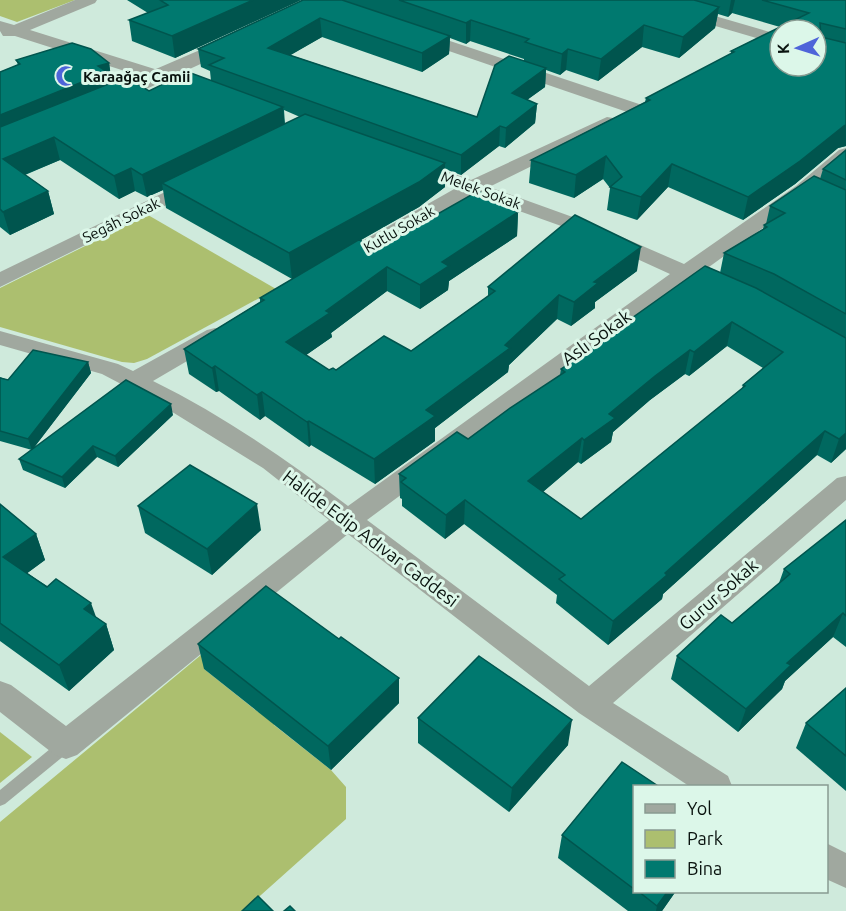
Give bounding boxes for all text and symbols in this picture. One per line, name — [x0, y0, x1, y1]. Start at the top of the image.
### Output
north arrow — [768, 18, 828, 78]
text: K — [774, 43, 792, 55]
mosque icon: Karaağaç Camii — [54, 64, 78, 88]
place label: Karaağaç Camii — [83, 68, 190, 86]
street label: Melek Sokak — [439, 168, 524, 213]
street label: Segâh Sokak — [80, 194, 163, 246]
street label: Kutlu Sokak — [361, 202, 438, 256]
street label: Aslı Sokak — [558, 305, 634, 369]
street label: Halide Edip Adıvar Caddesi — [280, 466, 462, 610]
street label: Gurur Sokak — [675, 554, 761, 634]
legend — [633, 785, 828, 893]
text: Yol — [687, 798, 712, 818]
text: Park — [687, 828, 723, 848]
text: Bina — [687, 858, 722, 878]

